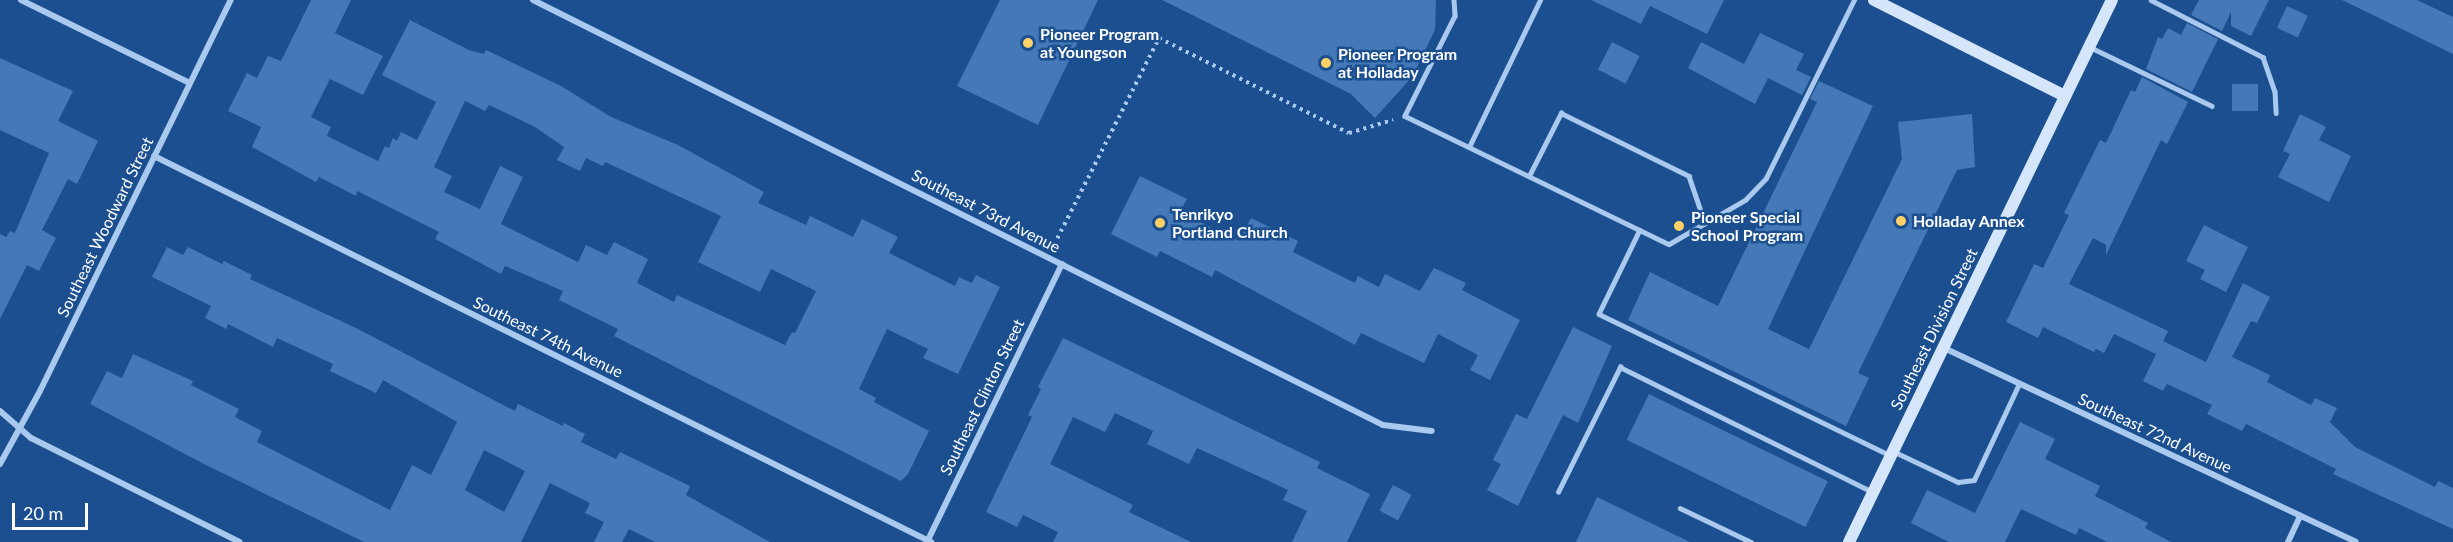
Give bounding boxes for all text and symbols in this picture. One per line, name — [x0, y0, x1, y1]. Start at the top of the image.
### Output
place label: Pioneer Program at Youngson — [1040, 24, 1160, 62]
marker: Pioneer Program at Youngson — [1021, 36, 1035, 50]
place label: Pioneer Program at Holladay — [1338, 44, 1458, 82]
marker: Pioneer Program at Holladay — [1319, 56, 1333, 70]
street label: Southeast Woodward Street — [53, 134, 157, 320]
street label: Southeast 73rd Avenue — [908, 165, 1064, 257]
place label: Tenrikyo Portland Church — [1172, 204, 1288, 242]
place label: Pioneer Special School Program — [1691, 207, 1803, 245]
place label: Holladay Annex — [1913, 211, 2026, 231]
marker: Holladay Annex — [1894, 214, 1908, 228]
marker: Tenrikyo Portland Church — [1153, 216, 1167, 230]
marker: Pioneer Special School Program — [1672, 219, 1686, 233]
street label: Southeast Division Street — [1886, 245, 1982, 413]
street label: Southeast 74th Avenue — [470, 292, 626, 382]
street label: Southeast Clinton Street — [936, 316, 1028, 478]
street label: Southeast 72nd Avenue — [2075, 389, 2235, 477]
scale bar — [15, 491, 92, 529]
text: 20 m — [23, 502, 63, 524]

